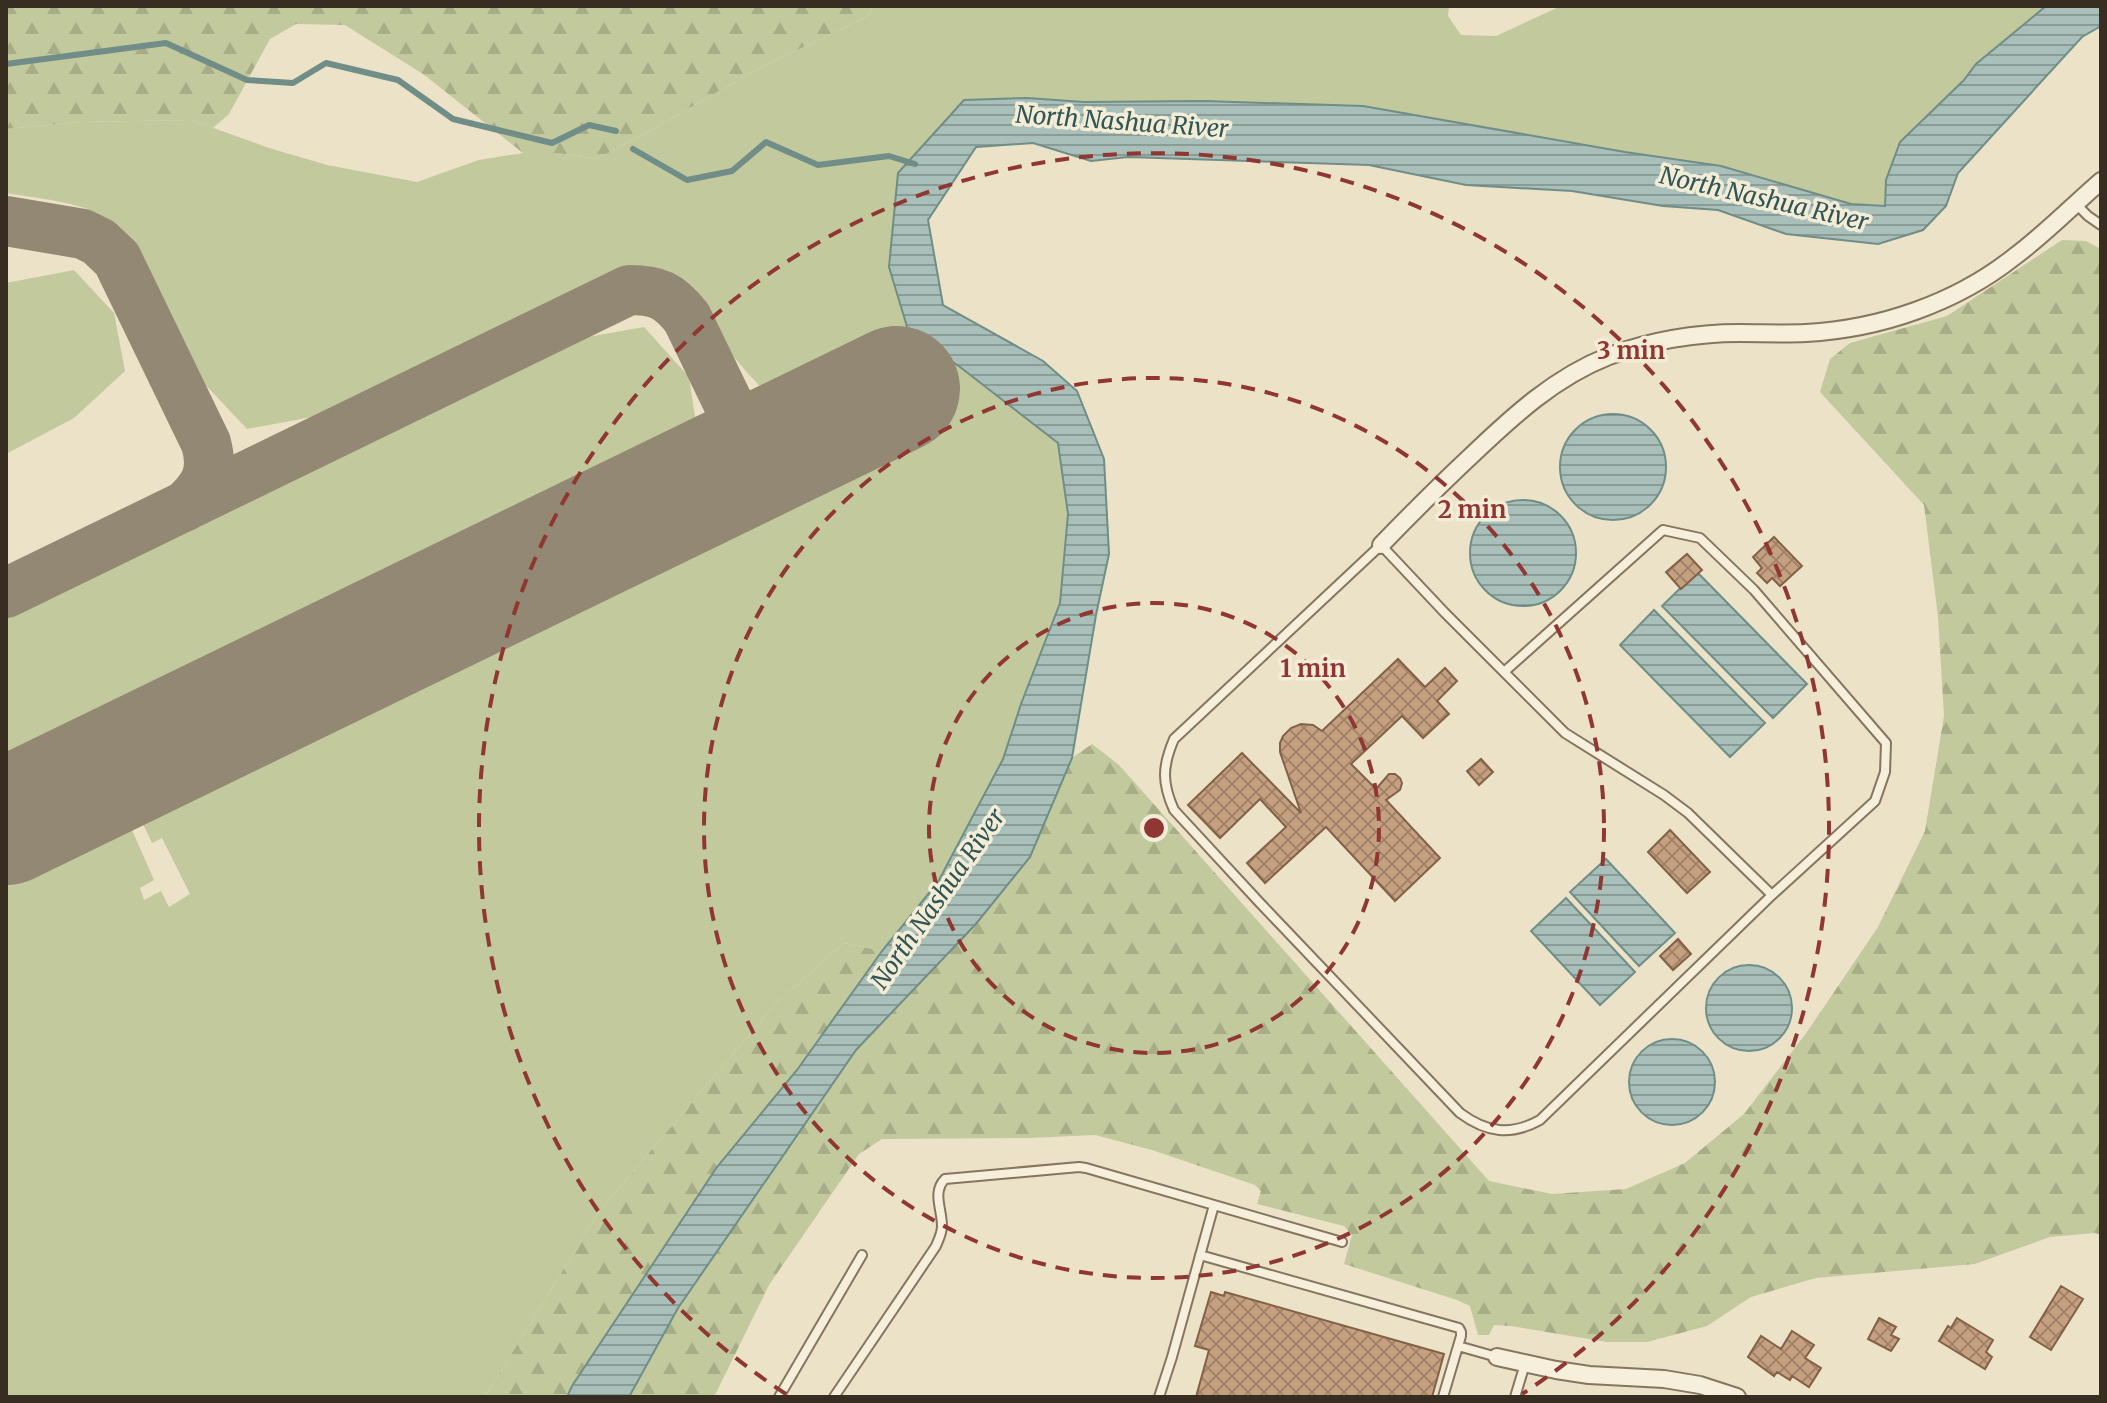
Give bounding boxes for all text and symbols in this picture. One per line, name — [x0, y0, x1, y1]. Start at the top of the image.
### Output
water label: North Nashua River — [1015, 99, 1231, 144]
water label: North Nashua River — [1657, 159, 1873, 238]
text: 3 min — [1597, 335, 1665, 366]
text: 2 min — [1438, 494, 1506, 525]
text: 1 min — [1280, 653, 1346, 684]
water label: North Nashua River — [864, 801, 1012, 995]
centre of rings — [1140, 814, 1168, 842]

